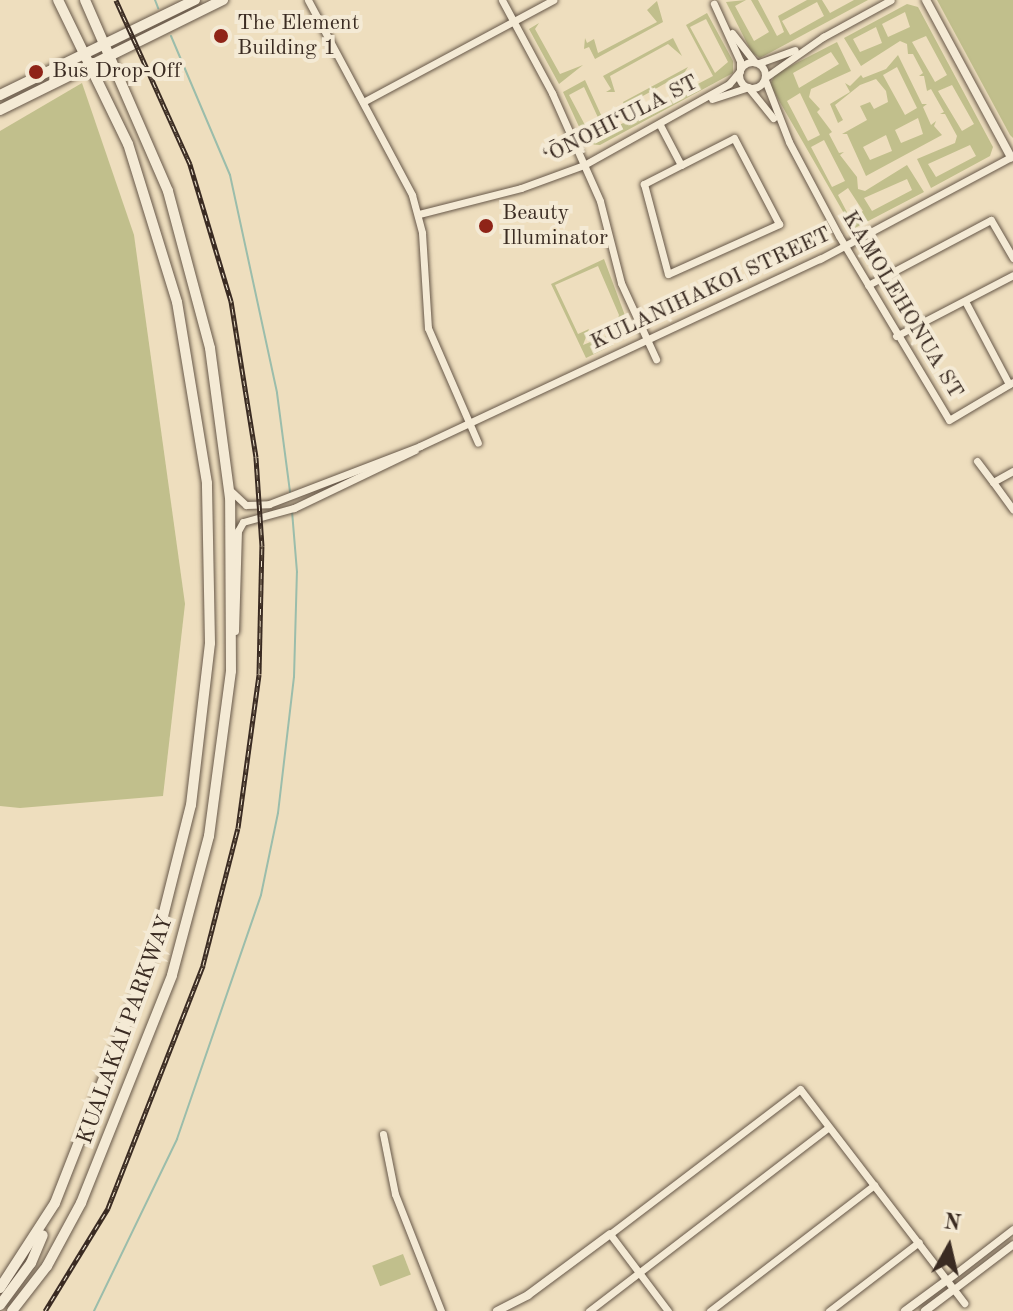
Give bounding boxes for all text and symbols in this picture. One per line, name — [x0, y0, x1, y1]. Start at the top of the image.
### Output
place label: The Element Building 1 — [237, 10, 359, 62]
marker: The Element Building 1 — [212, 27, 230, 45]
place label: Bus Drop-Off — [52, 59, 181, 85]
marker: Bus Drop-Off — [27, 63, 45, 81]
street label: ‘ŌNOHI‘ULA ST — [539, 70, 703, 170]
place label: Beauty Illuminator — [502, 200, 608, 252]
street label: KAMOLEHONUA ST — [836, 206, 968, 404]
marker: Beauty Illuminator — [477, 217, 495, 235]
street label: KULANIHAKOI STREET — [587, 222, 835, 356]
street label: KUALAKAI PARKWAY — [72, 912, 180, 1148]
north arrow — [909, 1207, 989, 1287]
text: N — [942, 1211, 962, 1235]

